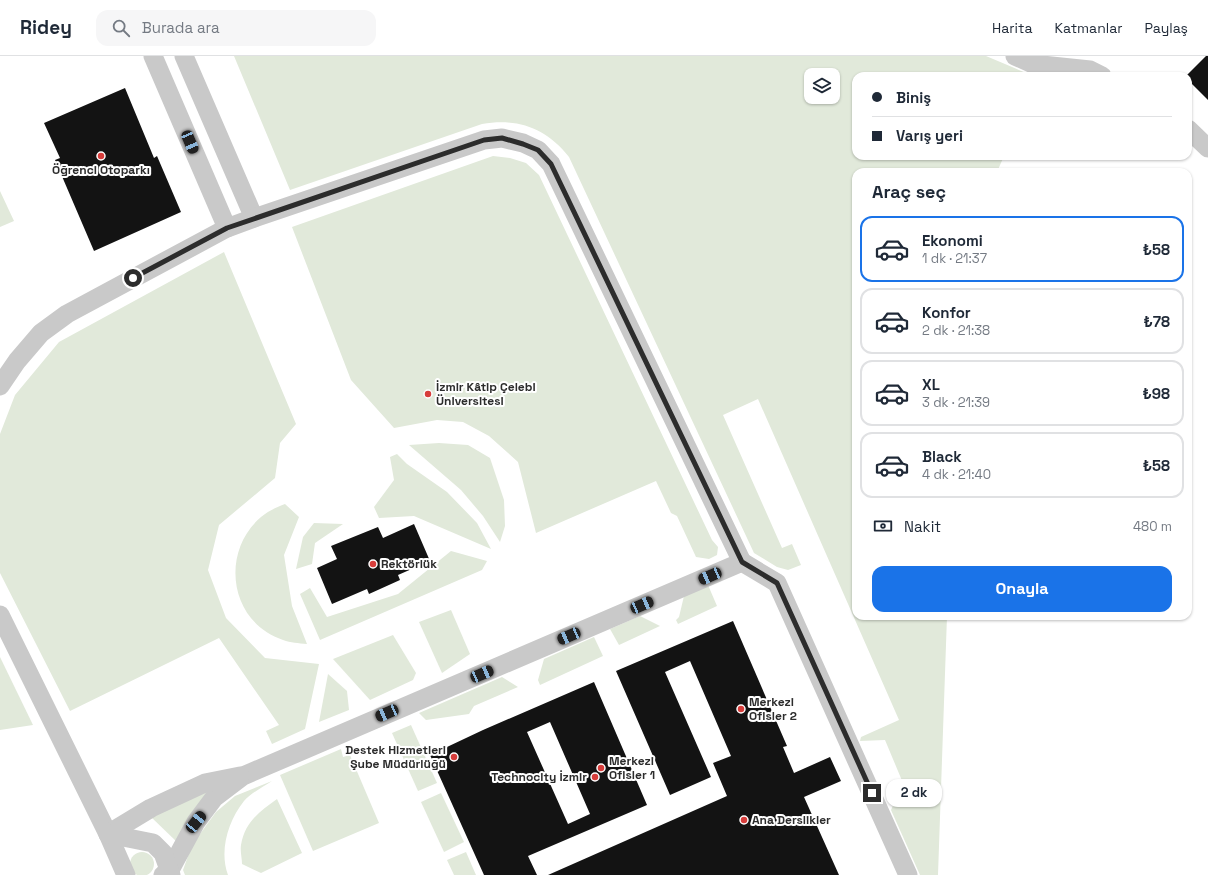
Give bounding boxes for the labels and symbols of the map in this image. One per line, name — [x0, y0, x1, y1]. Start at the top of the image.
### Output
car — [180, 129, 200, 155]
marker: Öğrenci Otoparkı — [96, 151, 106, 161]
place label: Öğrenci Otoparkı — [52, 162, 150, 178]
route start — [124, 269, 142, 287]
place label: İzmir Kâtip Çelebi Üniversitesi — [436, 379, 536, 409]
marker: İzmir Kâtip Çelebi Üniversitesi — [423, 389, 433, 399]
place label: Rektörlük — [381, 556, 437, 572]
marker: Rektörlük — [368, 559, 378, 569]
car — [697, 566, 723, 586]
car — [629, 595, 655, 615]
car — [556, 626, 582, 646]
car — [469, 664, 495, 684]
place label: Merkezi Ofisler 2 — [749, 694, 797, 724]
car — [374, 703, 400, 723]
marker: Merkezi Ofisler 2 — [736, 704, 746, 714]
place label: Destek Hizmetleri Şube Müdürlüğü — [345, 742, 446, 772]
marker: Destek Hizmetleri Şube Müdürlüğü — [449, 752, 459, 762]
place label: Merkezi Ofisler 1 — [609, 753, 655, 783]
marker: Merkezi Ofisler 1 — [596, 763, 606, 773]
place label: Technocity İzmir — [491, 769, 587, 785]
marker: Technocity İzmir — [590, 772, 600, 782]
callout: 2 dk — [886, 779, 942, 807]
route end — [863, 784, 881, 802]
car — [184, 809, 208, 835]
place label: Ana Derslikler — [752, 812, 831, 828]
marker: Ana Derslikler — [739, 815, 749, 825]

